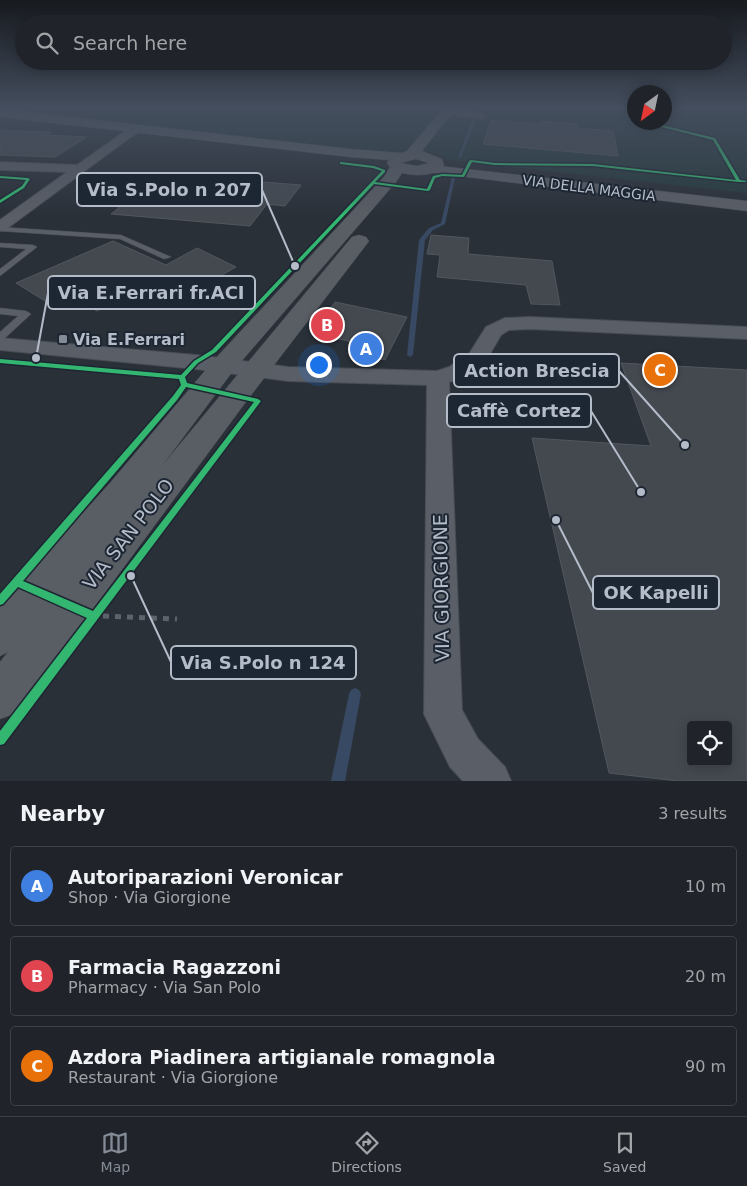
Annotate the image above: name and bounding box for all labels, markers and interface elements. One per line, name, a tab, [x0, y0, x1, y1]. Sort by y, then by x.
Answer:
search box	[15, 15, 732, 70]
icon: search	[33, 29, 61, 57]
text: Search here	[73, 32, 187, 54]
north arrow	[627, 85, 672, 130]
street label: VIA DELLA MAGGIA	[521, 172, 657, 204]
callout: Via S.Polo n 207	[77, 173, 262, 206]
text: Via S.Polo n 207	[86, 179, 252, 200]
callout: Via E.Ferrari fr.ACI	[48, 276, 255, 309]
text: Via E.Ferrari fr.ACI	[57, 282, 245, 303]
pin: B	[311, 306, 343, 344]
place label: Via E.Ferrari	[73, 330, 185, 349]
pin: A	[350, 330, 382, 368]
marker: Via E.Ferrari	[57, 333, 69, 345]
pin: C	[644, 351, 676, 389]
your location	[306, 352, 332, 378]
callout: Action Brescia	[454, 354, 619, 387]
text: Action Brescia	[464, 360, 610, 381]
callout: Caffè Cortez	[447, 394, 591, 427]
text: Caffè Cortez	[457, 400, 581, 421]
street label: VIA SAN POLO	[78, 474, 178, 594]
street label: VIA GIORGIONE	[429, 514, 453, 662]
callout: OK Kapelli	[593, 576, 719, 609]
text: OK Kapelli	[603, 582, 709, 603]
callout: Via S.Polo n 124	[171, 646, 356, 679]
text: Via S.Polo n 124	[180, 652, 346, 673]
map controls	[687, 721, 732, 766]
button: locate	[687, 721, 732, 766]
text: Nearby	[20, 802, 105, 826]
text: 3 results	[658, 804, 727, 823]
text: Autoriparazioni Veronicar	[68, 866, 343, 888]
text: A	[31, 877, 43, 896]
text: 10 m	[685, 877, 726, 896]
text: Shop · Via Giorgione	[68, 888, 231, 907]
text: Farmacia Ragazzoni	[68, 956, 281, 978]
text: B	[31, 967, 43, 986]
text: 20 m	[685, 967, 726, 986]
text: Pharmacy · Via San Polo	[68, 978, 261, 997]
text: Azdora Piadinera artigianale romagnola	[68, 1046, 495, 1068]
text: C	[31, 1057, 43, 1076]
text: 90 m	[685, 1057, 726, 1076]
text: Restaurant · Via Giorgione	[68, 1068, 278, 1087]
tab: Map	[101, 1129, 130, 1175]
tab: Directions	[331, 1129, 402, 1175]
tab: Saved	[603, 1129, 646, 1175]

